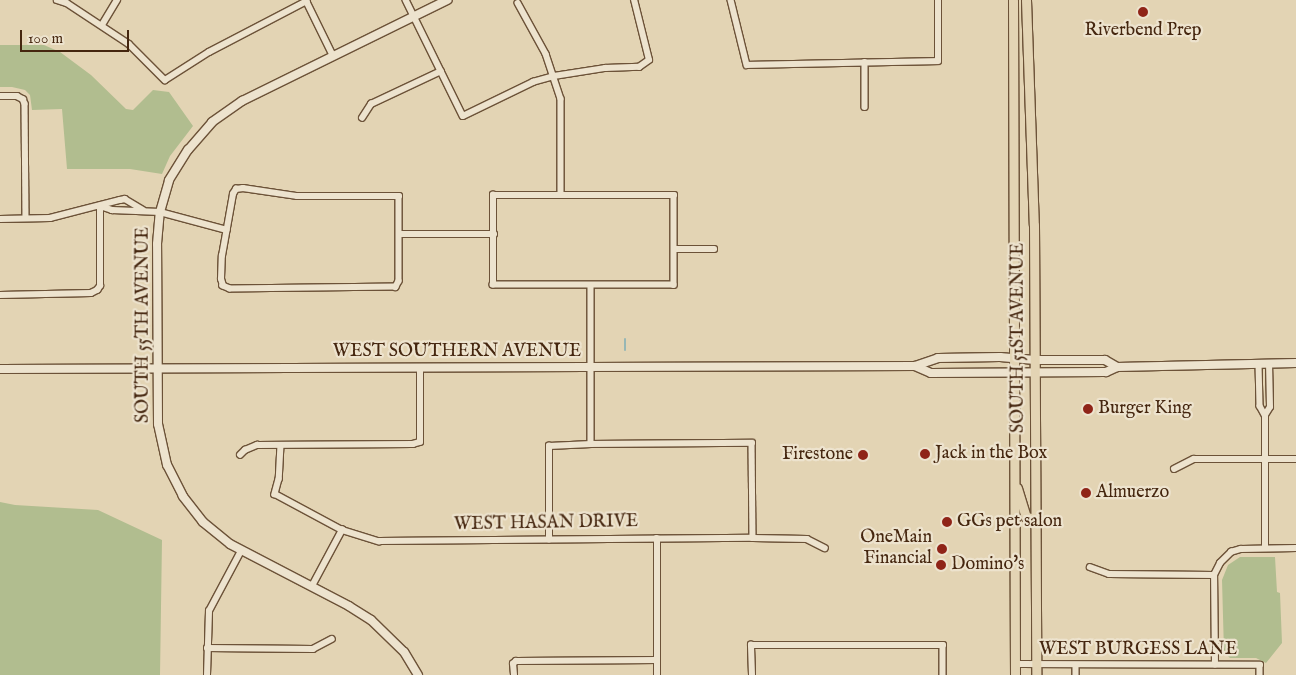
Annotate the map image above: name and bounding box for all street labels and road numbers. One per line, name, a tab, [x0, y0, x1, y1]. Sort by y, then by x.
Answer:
street label: SOUTH 55TH AVENUE	[133, 227, 155, 423]
street label: SOUTH 51ST AVENUE	[1008, 243, 1030, 433]
street label: WEST SOUTHERN AVENUE	[333, 341, 581, 363]
street label: WEST HASAN DRIVE	[454, 512, 638, 536]
street label: WEST BURGESS LANE	[1039, 639, 1237, 661]

